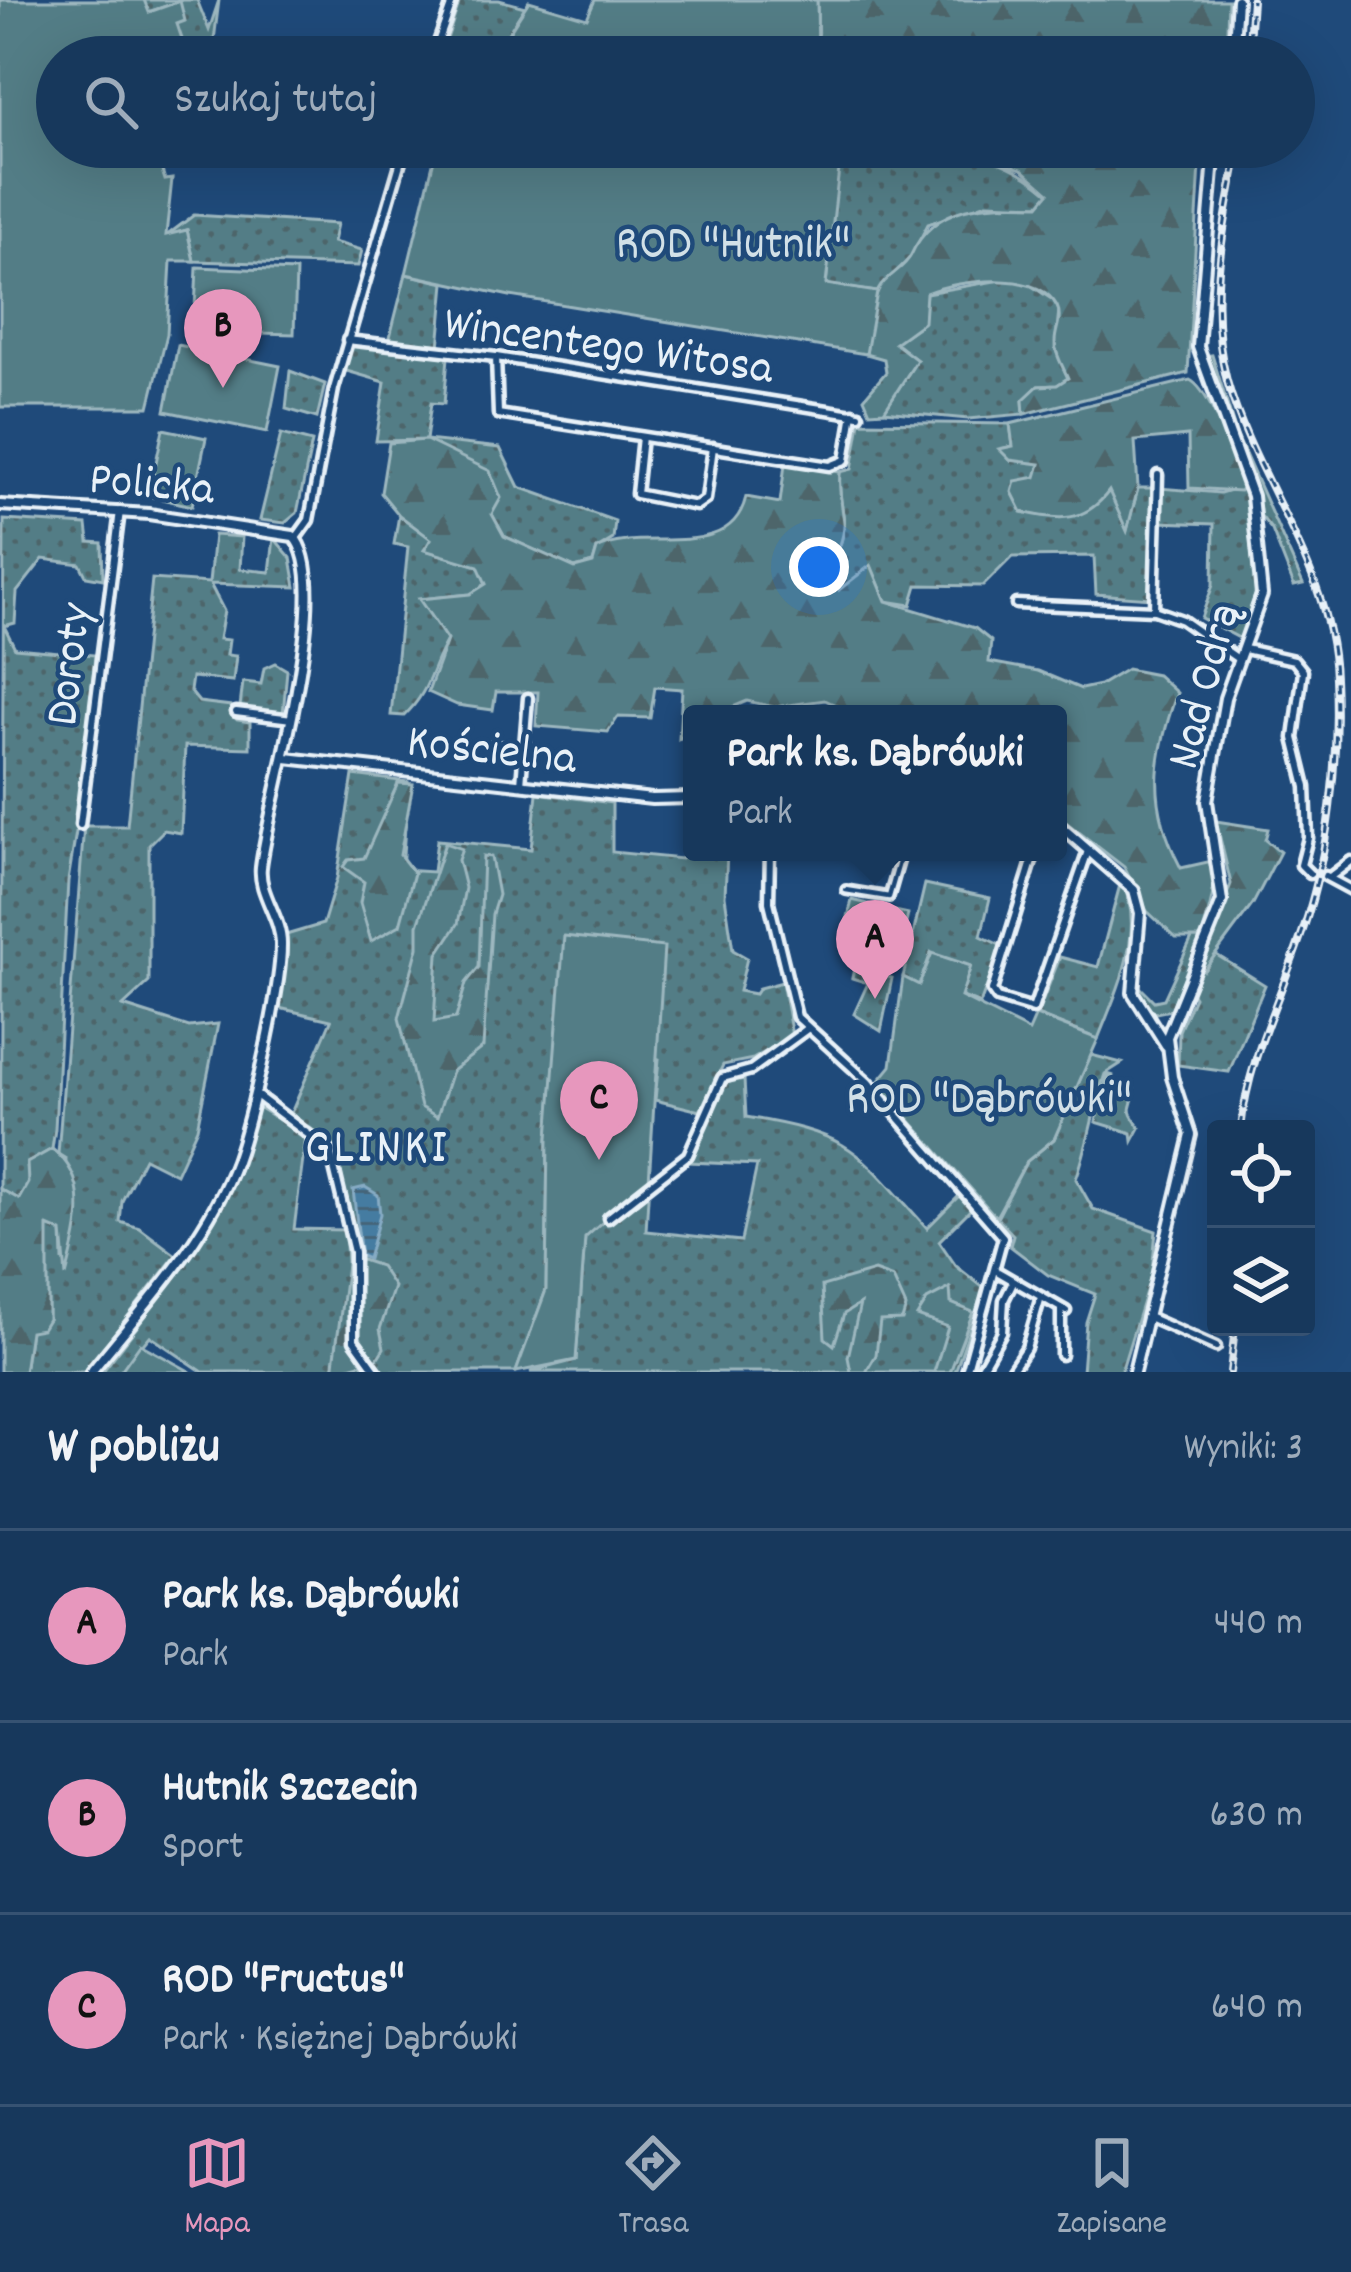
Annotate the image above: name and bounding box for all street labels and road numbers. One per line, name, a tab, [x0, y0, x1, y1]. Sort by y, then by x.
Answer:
street label: Wincentego Witosa	[439, 292, 778, 407]
street label: Policka	[86, 448, 218, 527]
street label: Nad Odrą	[1152, 596, 1262, 777]
street label: Doroty	[31, 598, 114, 730]
street label: Kościelna	[403, 710, 581, 797]

